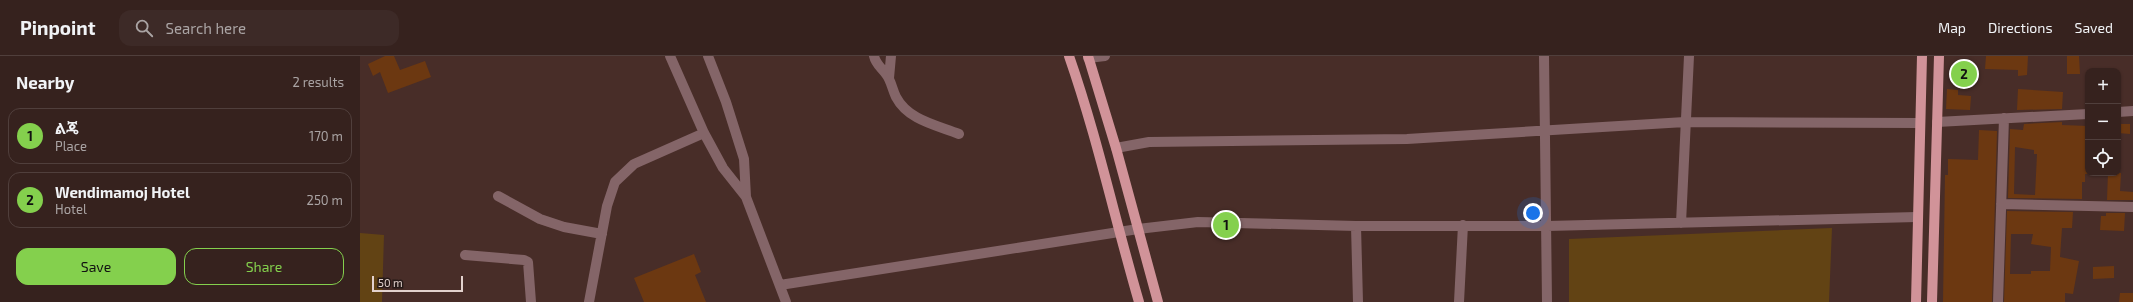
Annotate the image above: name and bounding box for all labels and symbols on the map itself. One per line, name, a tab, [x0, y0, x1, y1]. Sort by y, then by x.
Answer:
pin: 2	[1951, 59, 1977, 89]
your location	[1523, 203, 1543, 223]
pin: 1	[1213, 210, 1239, 240]
scale bar	[372, 274, 463, 293]

